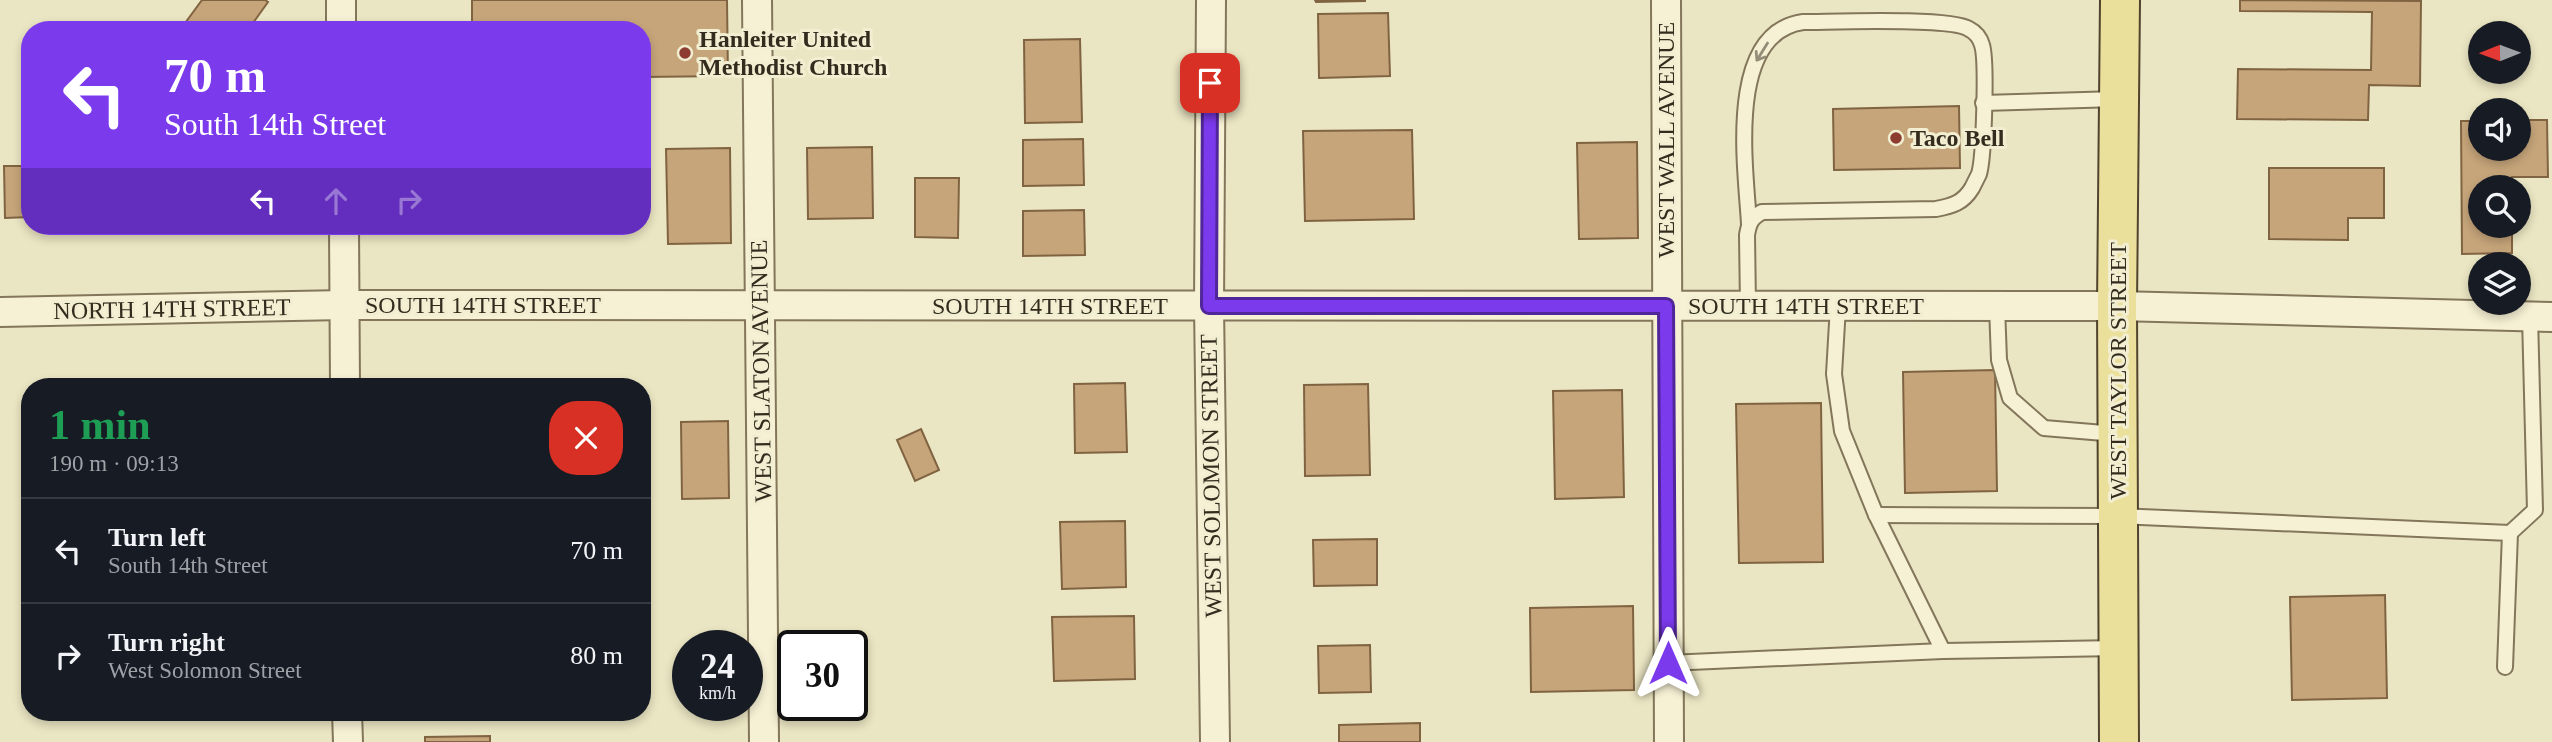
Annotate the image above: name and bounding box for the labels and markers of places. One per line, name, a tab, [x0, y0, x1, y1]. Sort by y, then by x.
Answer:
place label: Hanleiter United Methodist Church	[699, 26, 887, 80]
marker: Hanleiter United Methodist Church	[677, 45, 693, 61]
pin	[1180, 53, 1240, 113]
place label: Taco Bell	[1910, 125, 2005, 151]
marker: Taco Bell	[1888, 130, 1904, 146]

